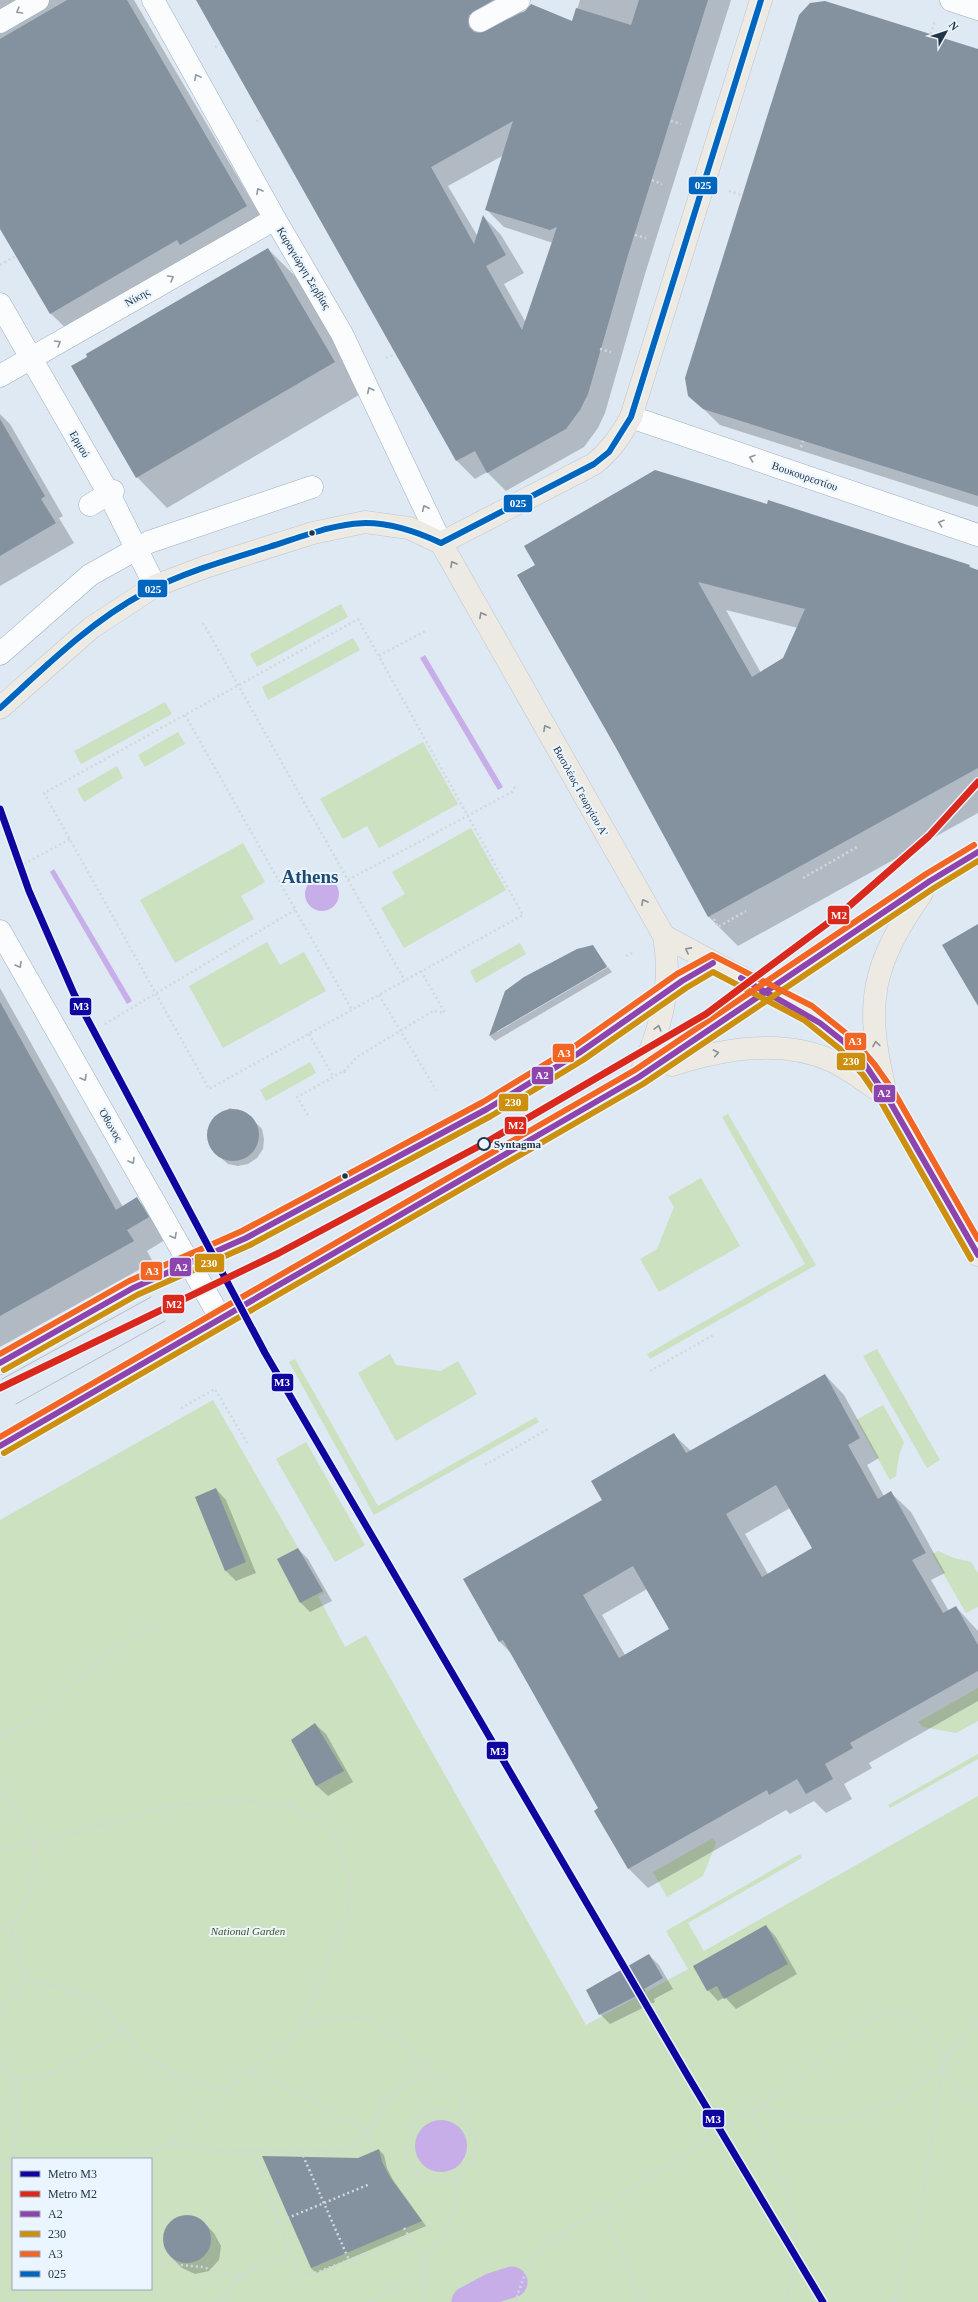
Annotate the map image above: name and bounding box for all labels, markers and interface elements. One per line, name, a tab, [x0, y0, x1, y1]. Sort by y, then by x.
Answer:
one-way arrow	[16, 6, 23, 13]
north arrow	[926, 12, 966, 52]
text: N	[947, 19, 961, 33]
one-way arrow	[195, 73, 202, 81]
line badge: 025	[688, 176, 718, 195]
text: 025	[695, 179, 712, 191]
one-way arrow	[257, 188, 264, 195]
street label: Καραγιώργη Σερβίας	[275, 225, 334, 312]
one-way arrow	[167, 276, 174, 283]
street label: Νίκης	[122, 285, 152, 309]
one-way arrow	[54, 340, 61, 347]
one-way arrow	[367, 387, 375, 395]
street label: Ερμού	[68, 428, 93, 460]
one-way arrow	[748, 455, 755, 463]
street label: Βουκουρεστίου	[770, 459, 840, 493]
line badge: 025	[503, 494, 533, 513]
text: 025	[510, 497, 527, 509]
one-way arrow	[422, 504, 430, 512]
one-way arrow	[938, 519, 945, 528]
unlabelled marker	[307, 528, 317, 538]
one-way arrow	[450, 561, 458, 568]
line badge: 025	[137, 579, 168, 598]
text: 025	[145, 583, 162, 595]
one-way arrow	[479, 612, 487, 619]
one-way arrow	[543, 725, 550, 732]
street label: Βασιλέως Γεωργίου Α'	[551, 744, 611, 838]
district label: Athens	[281, 866, 339, 887]
one-way arrow	[642, 899, 649, 906]
line badge: Μ2	[827, 905, 850, 925]
text: Μ2	[831, 909, 847, 921]
one-way arrow	[685, 947, 693, 954]
one-way arrow	[15, 961, 22, 968]
line badge: Μ3	[69, 997, 92, 1016]
text: Μ3	[73, 1000, 89, 1012]
one-way arrow	[654, 1025, 662, 1031]
line badge: Α3	[844, 1032, 867, 1051]
text: Α3	[848, 1035, 862, 1047]
one-way arrow	[872, 1041, 881, 1047]
line badge: Α3	[552, 1043, 575, 1063]
text: Α3	[557, 1047, 571, 1059]
one-way arrow	[713, 1049, 719, 1057]
line badge: 230	[836, 1052, 866, 1071]
text: 230	[843, 1055, 860, 1067]
line badge: Α2	[531, 1066, 554, 1085]
text: Α2	[535, 1069, 549, 1081]
one-way arrow	[79, 1074, 86, 1081]
line badge: Α2	[873, 1084, 896, 1103]
text: Α2	[877, 1087, 891, 1099]
line badge: 230	[498, 1093, 529, 1112]
text: 230	[505, 1096, 522, 1108]
street label: Όθωνος	[96, 1106, 125, 1144]
line badge: Μ2	[504, 1116, 527, 1135]
text: Μ2	[508, 1119, 524, 1131]
marker: Syntagma	[477, 1137, 491, 1151]
place label: Syntagma	[494, 1138, 542, 1150]
one-way arrow	[127, 1157, 134, 1164]
unlabelled marker	[340, 1171, 350, 1181]
one-way arrow	[170, 1232, 177, 1239]
line badge: 230	[194, 1253, 225, 1273]
line badge: Α2	[169, 1257, 192, 1277]
text: 230	[201, 1257, 218, 1269]
line badge: Α3	[140, 1261, 163, 1281]
text: Α2	[174, 1261, 188, 1273]
text: Α3	[145, 1265, 159, 1277]
line badge: Μ2	[162, 1294, 185, 1314]
text: Μ2	[166, 1298, 182, 1310]
line badge: Μ3	[271, 1373, 294, 1392]
text: Μ3	[274, 1376, 290, 1388]
line badge: Μ3	[486, 1741, 509, 1760]
text: Μ3	[490, 1745, 506, 1757]
park label: National Garden	[210, 1925, 286, 1937]
line badge: Μ3	[702, 2109, 725, 2128]
text: Μ3	[705, 2113, 721, 2125]
legend	[12, 2158, 152, 2290]
text: Metro Μ3	[48, 2167, 97, 2181]
text: Metro Μ2	[48, 2187, 97, 2201]
text: Α2	[48, 2207, 63, 2221]
text: 230	[48, 2227, 66, 2241]
text: Α3	[48, 2247, 63, 2261]
text: 025	[48, 2267, 66, 2281]

